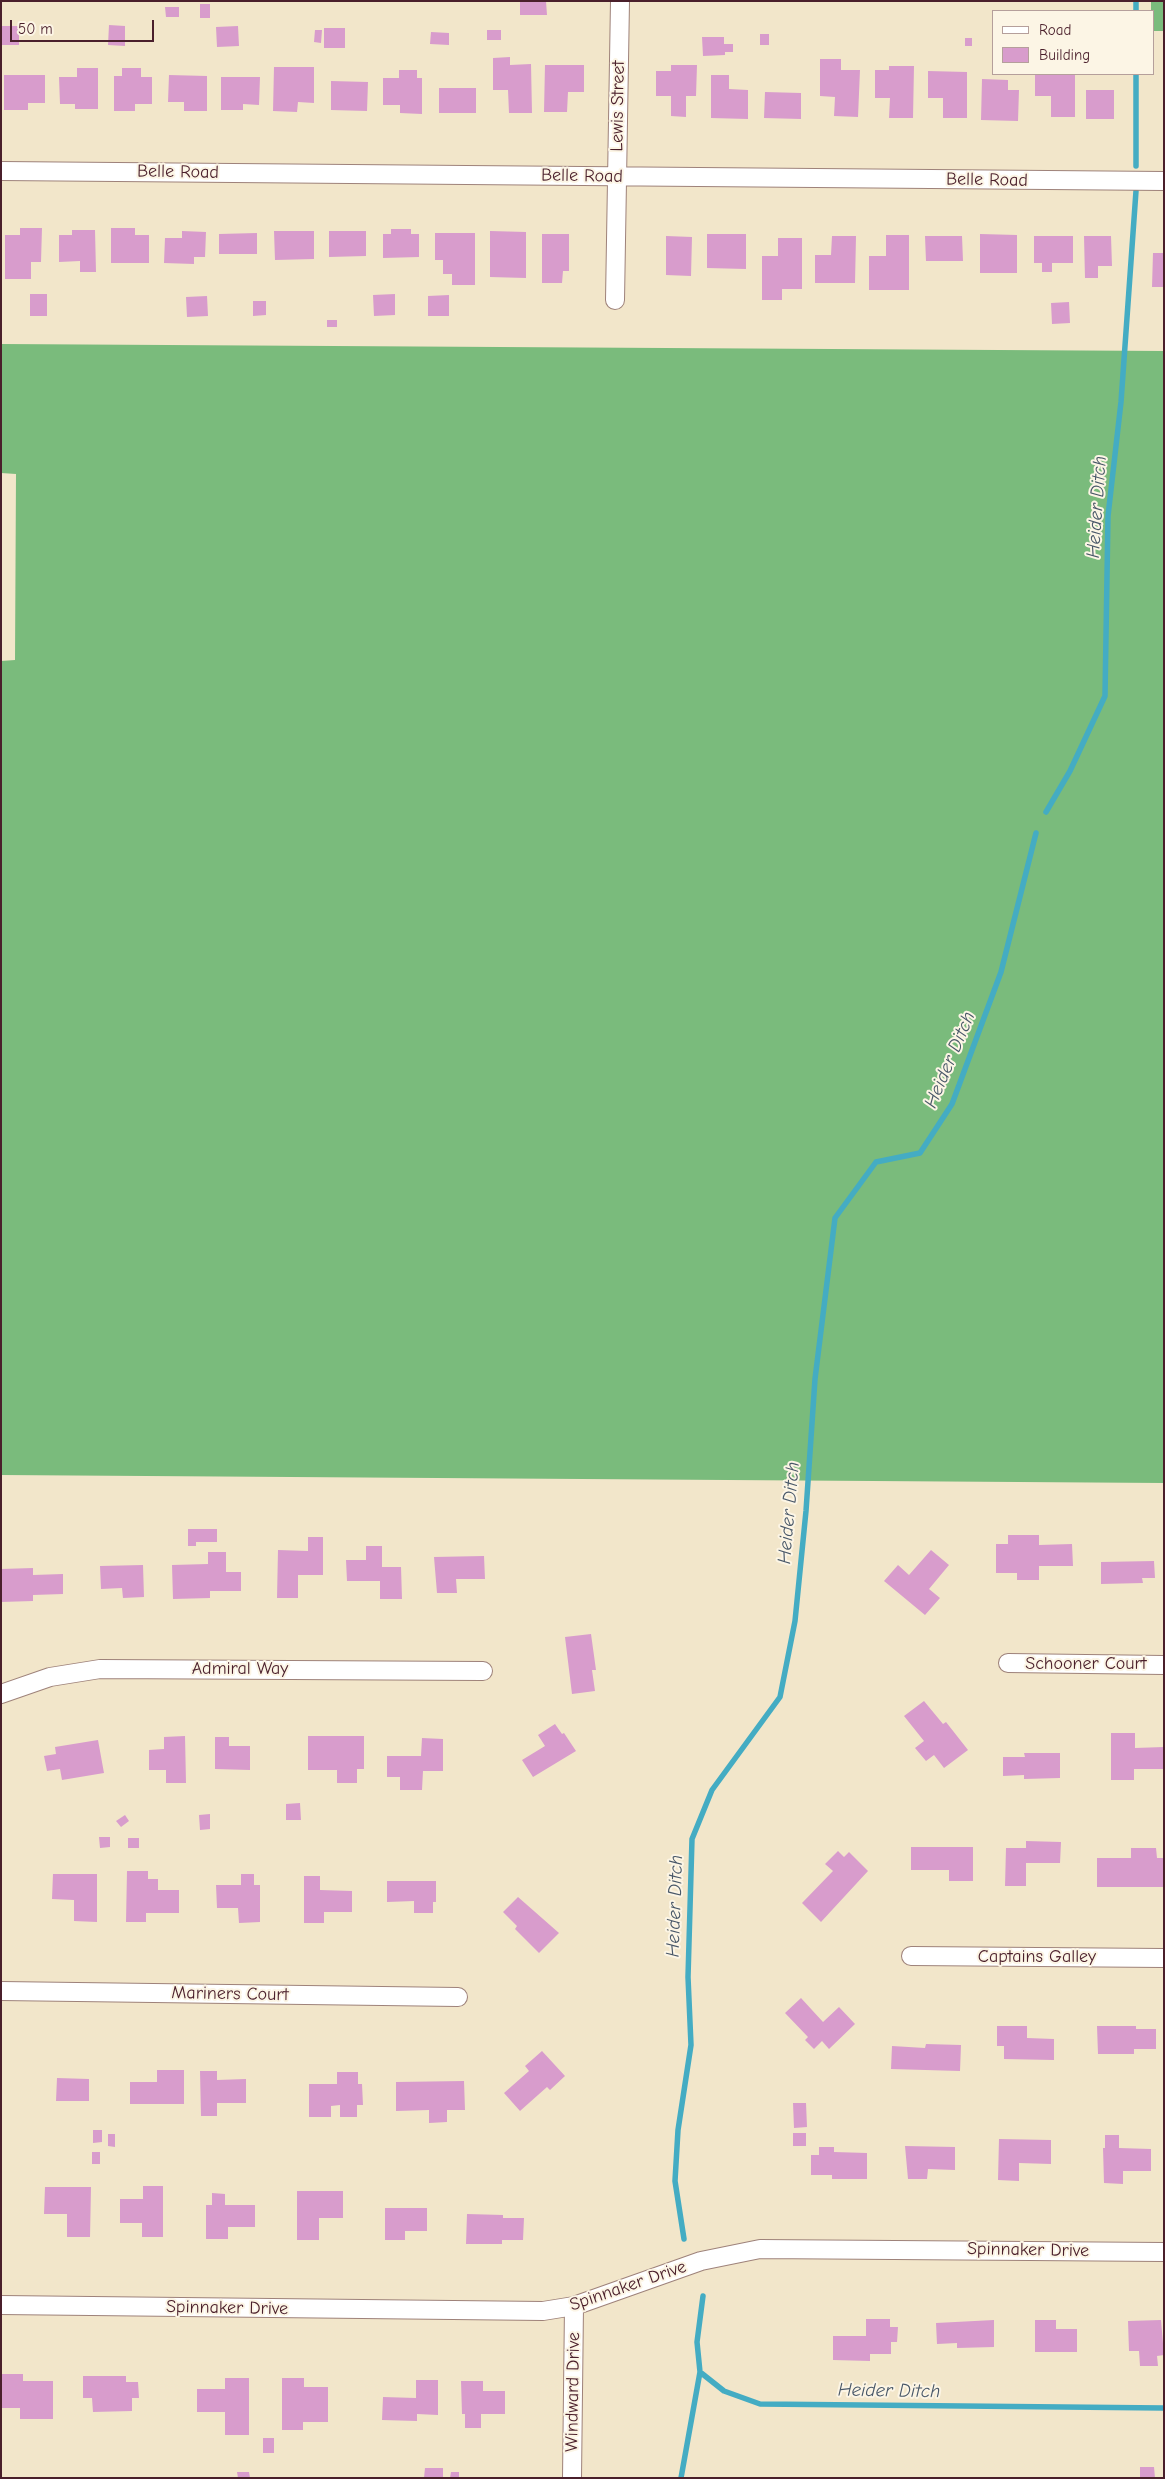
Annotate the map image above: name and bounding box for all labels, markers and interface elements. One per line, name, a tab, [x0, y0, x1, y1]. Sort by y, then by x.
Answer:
scale bar	[12, 10, 156, 42]
legend	[992, 10, 1155, 75]
text: 50 m	[18, 20, 53, 38]
text: Road	[1039, 21, 1071, 39]
text: Building	[1039, 46, 1090, 64]
street label: Lewis Street	[606, 60, 630, 152]
street label: Belle Road	[137, 160, 219, 184]
street label: Belle Road	[541, 164, 623, 188]
street label: Belle Road	[946, 168, 1028, 192]
water label: Heider Ditch	[1082, 455, 1112, 559]
water label: Heider Ditch	[919, 1008, 981, 1112]
water label: Heider Ditch	[773, 1461, 805, 1565]
street label: Schooner Court	[1025, 1653, 1147, 1675]
street label: Admiral Way	[192, 1658, 288, 1680]
water label: Heider Ditch	[662, 1854, 688, 1958]
street label: Captains Galley	[978, 1946, 1096, 1968]
street label: Mariners Court	[171, 1982, 289, 2006]
street label: Spinnaker Drive	[967, 2238, 1089, 2262]
street label: Spinnaker Drive	[567, 2256, 689, 2316]
street label: Spinnaker Drive	[166, 2296, 288, 2320]
street label: Windward Drive	[561, 2332, 585, 2452]
water label: Heider Ditch	[838, 2379, 940, 2403]

